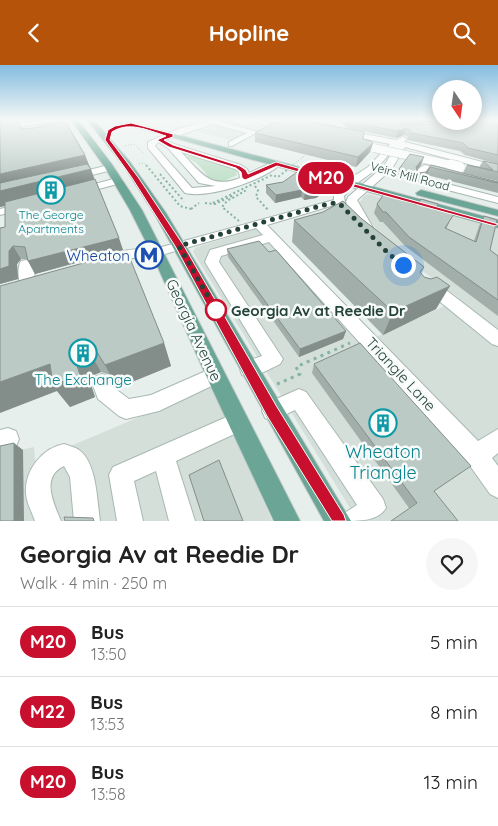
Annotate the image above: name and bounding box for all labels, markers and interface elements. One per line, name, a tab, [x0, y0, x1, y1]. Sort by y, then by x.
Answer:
icon: back	[20, 19, 48, 47]
text: Hopline	[209, 19, 289, 47]
icon: search	[450, 19, 478, 47]
north arrow	[432, 80, 482, 130]
map controls	[432, 80, 482, 130]
street label: Veirs Mill Road	[369, 158, 451, 194]
line badge: M20	[297, 162, 355, 194]
text: M20	[308, 166, 344, 189]
building icon: The George Apartments	[36, 175, 66, 205]
place label: The George Apartments	[18, 207, 84, 236]
metro station icon: Wheaton	[134, 240, 164, 270]
place label: Wheaton	[67, 246, 130, 265]
your location	[391, 253, 416, 278]
street label: Georgia Avenue	[162, 276, 226, 384]
marker: Georgia Av at Reedie Dr	[205, 299, 227, 321]
place label: Georgia Av at Reedie Dr	[231, 301, 406, 320]
street label: Triangle Lane	[362, 333, 440, 415]
building icon: The Exchange	[68, 338, 98, 368]
place label: The Exchange	[34, 370, 132, 389]
building icon: Wheaton Triangle	[368, 408, 398, 438]
place label: Wheaton Triangle	[345, 440, 421, 484]
button: heart	[426, 538, 478, 590]
text: Georgia Av at Reedie Dr	[20, 539, 299, 569]
text: Walk · 4 min · 250 m	[20, 573, 167, 593]
text: Bus	[91, 620, 124, 644]
text: M20	[30, 630, 66, 653]
text: 5 min	[430, 630, 478, 654]
text: 13:50	[91, 644, 127, 664]
text: Bus	[90, 690, 123, 714]
text: M22	[30, 700, 65, 723]
text: 8 min	[430, 700, 478, 724]
text: 13:53	[90, 714, 125, 734]
text: Bus	[91, 760, 124, 784]
text: M20	[30, 770, 66, 793]
text: 13 min	[423, 770, 478, 794]
text: 13:58	[91, 784, 126, 804]

